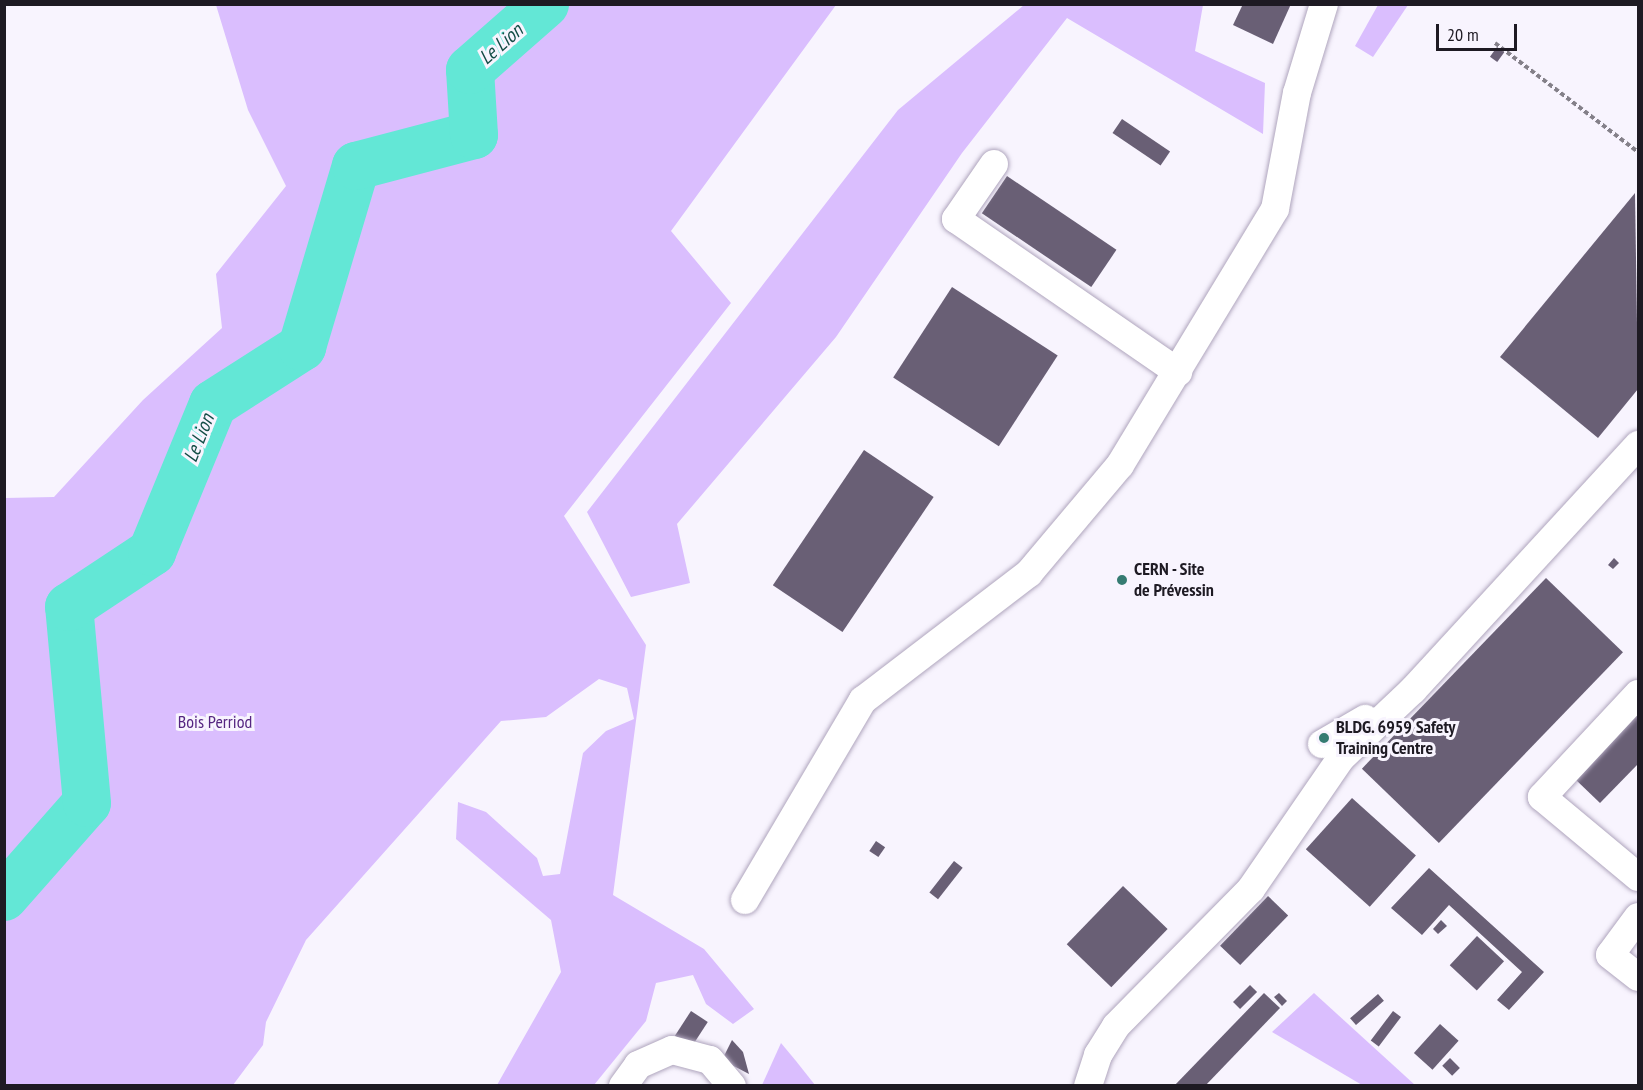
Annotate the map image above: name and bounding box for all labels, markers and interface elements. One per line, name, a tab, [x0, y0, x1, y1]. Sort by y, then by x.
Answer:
scale bar	[1439, 12, 1520, 50]
water label: Le Lion	[474, 19, 528, 69]
text: 20 m	[1447, 23, 1479, 46]
water label: Le Lion	[179, 410, 219, 466]
place label: CERN - Site de Prévessin	[1134, 559, 1214, 602]
marker: CERN - Site de Prévessin	[1115, 573, 1129, 587]
park label: Bois Perriod	[178, 711, 252, 733]
place label: BLDG. 6959 Safety Training Centre	[1336, 717, 1457, 760]
marker: BLDG. 6959 Safety Training Centre	[1317, 731, 1331, 745]

